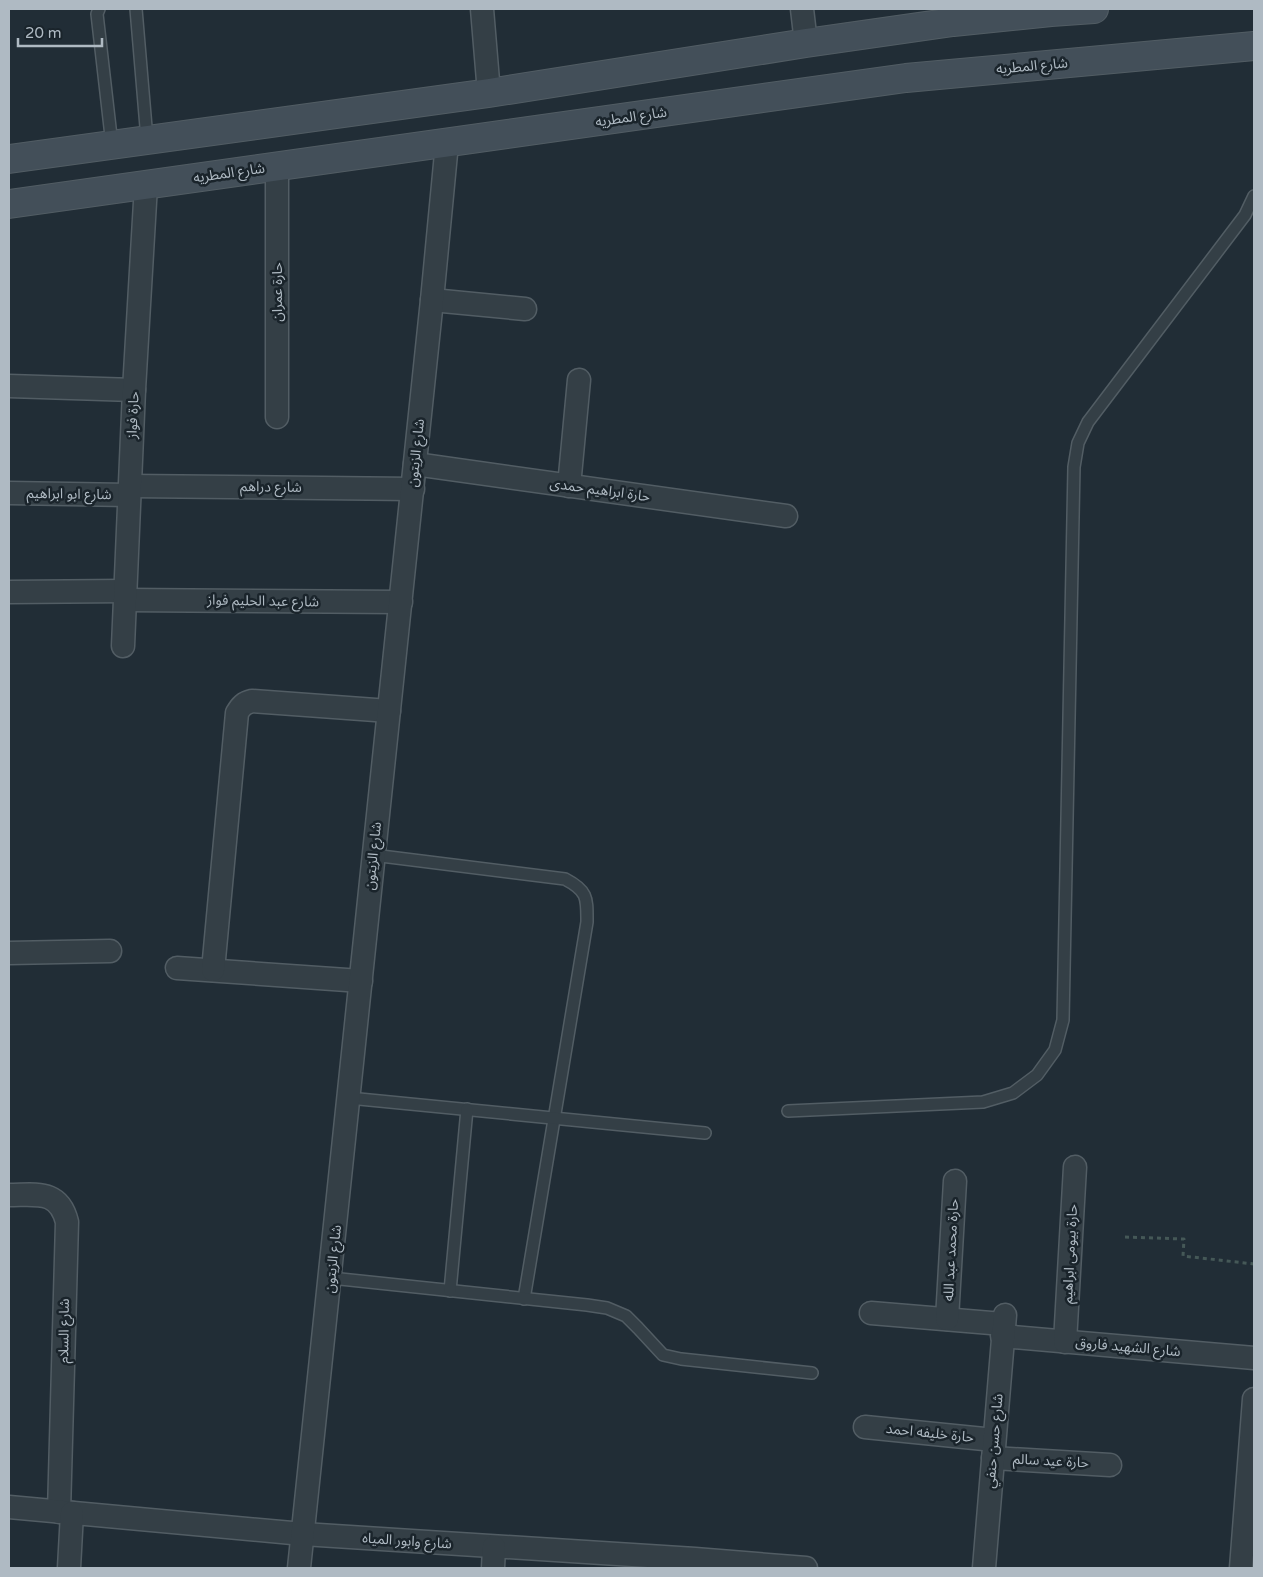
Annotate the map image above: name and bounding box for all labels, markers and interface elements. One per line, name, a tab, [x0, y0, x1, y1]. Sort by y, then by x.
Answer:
scale bar	[18, 15, 101, 47]
text: 20 m	[25, 24, 62, 42]
street label: شارع المطريه	[995, 54, 1069, 80]
street label: شارع المطريه	[594, 104, 668, 132]
street label: شارع المطريه	[192, 160, 266, 188]
street label: حارة عمران	[269, 262, 286, 322]
street label: حارة فواز	[123, 391, 143, 440]
street label: شارع الزيتون	[404, 418, 430, 488]
street label: حارة ابراهيم حمدى	[549, 475, 651, 507]
street label: شارع دراهم	[240, 478, 302, 498]
street label: شارع ابو ابراهيم	[26, 485, 112, 505]
street label: شارع عبد الحليم فواز	[206, 592, 319, 612]
street label: شارع الزيتون	[361, 821, 387, 891]
street label: حارة محمد عبد الله	[940, 1198, 962, 1302]
street label: حارة بيومى ابراهيم	[1059, 1204, 1083, 1304]
street label: شارع الزيتون	[321, 1224, 347, 1294]
street label: شارع السلام	[55, 1298, 75, 1364]
street label: شارع الشهيد فاروق	[1074, 1334, 1181, 1362]
street label: شارع حسن حنفي	[981, 1393, 1009, 1489]
street label: حارة خليفه احمد	[885, 1420, 975, 1446]
street label: حارة عيد سالم	[1012, 1451, 1089, 1473]
street label: شارع وابور المياه	[362, 1529, 452, 1555]

